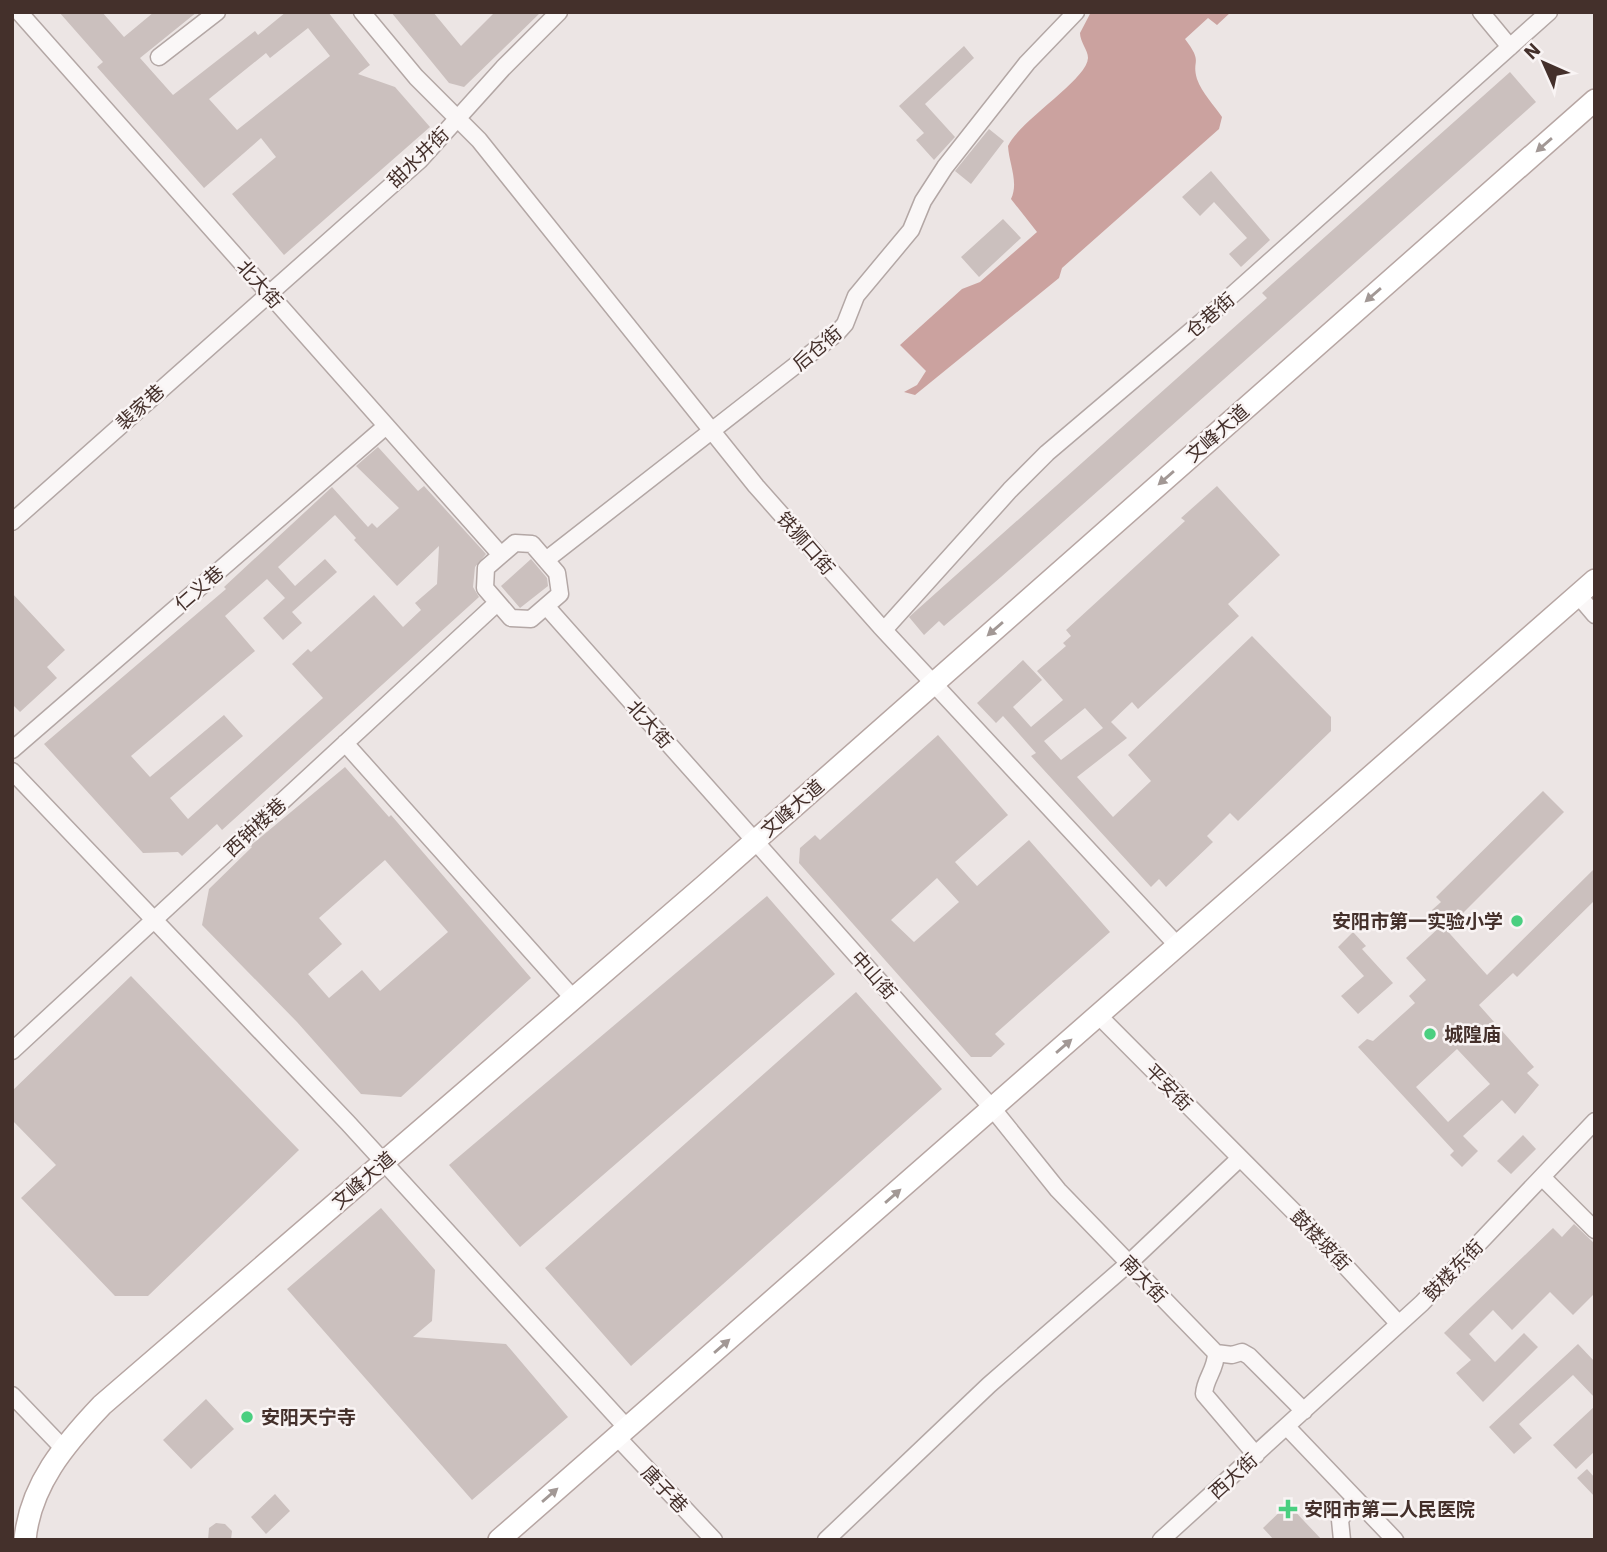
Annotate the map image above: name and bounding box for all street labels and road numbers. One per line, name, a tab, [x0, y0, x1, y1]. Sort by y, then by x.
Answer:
street label: 甜水井街	[382, 122, 454, 192]
street label: 北大街	[232, 255, 288, 313]
street label: 仓巷街	[1181, 287, 1239, 343]
street label: 后仓街	[787, 320, 847, 376]
street label: 裴家巷	[111, 379, 169, 435]
street label: 文峰大道	[1180, 399, 1254, 467]
street label: 铁狮口街	[772, 506, 840, 580]
street label: 仁义巷	[170, 560, 228, 616]
street label: 北大街	[622, 695, 678, 753]
street label: 文峰大道	[755, 774, 829, 842]
street label: 西钟楼巷	[219, 792, 291, 862]
street label: 中山街	[846, 946, 902, 1004]
street label: 平安街	[1140, 1058, 1198, 1116]
street label: 文峰大道	[326, 1146, 400, 1214]
street label: 鼓楼坡街	[1286, 1204, 1356, 1276]
street label: 鼓楼东街	[1418, 1234, 1488, 1306]
street label: 南大街	[1116, 1250, 1172, 1308]
street label: 西大街	[1204, 1448, 1262, 1504]
street label: 唐子巷	[637, 1460, 693, 1518]

